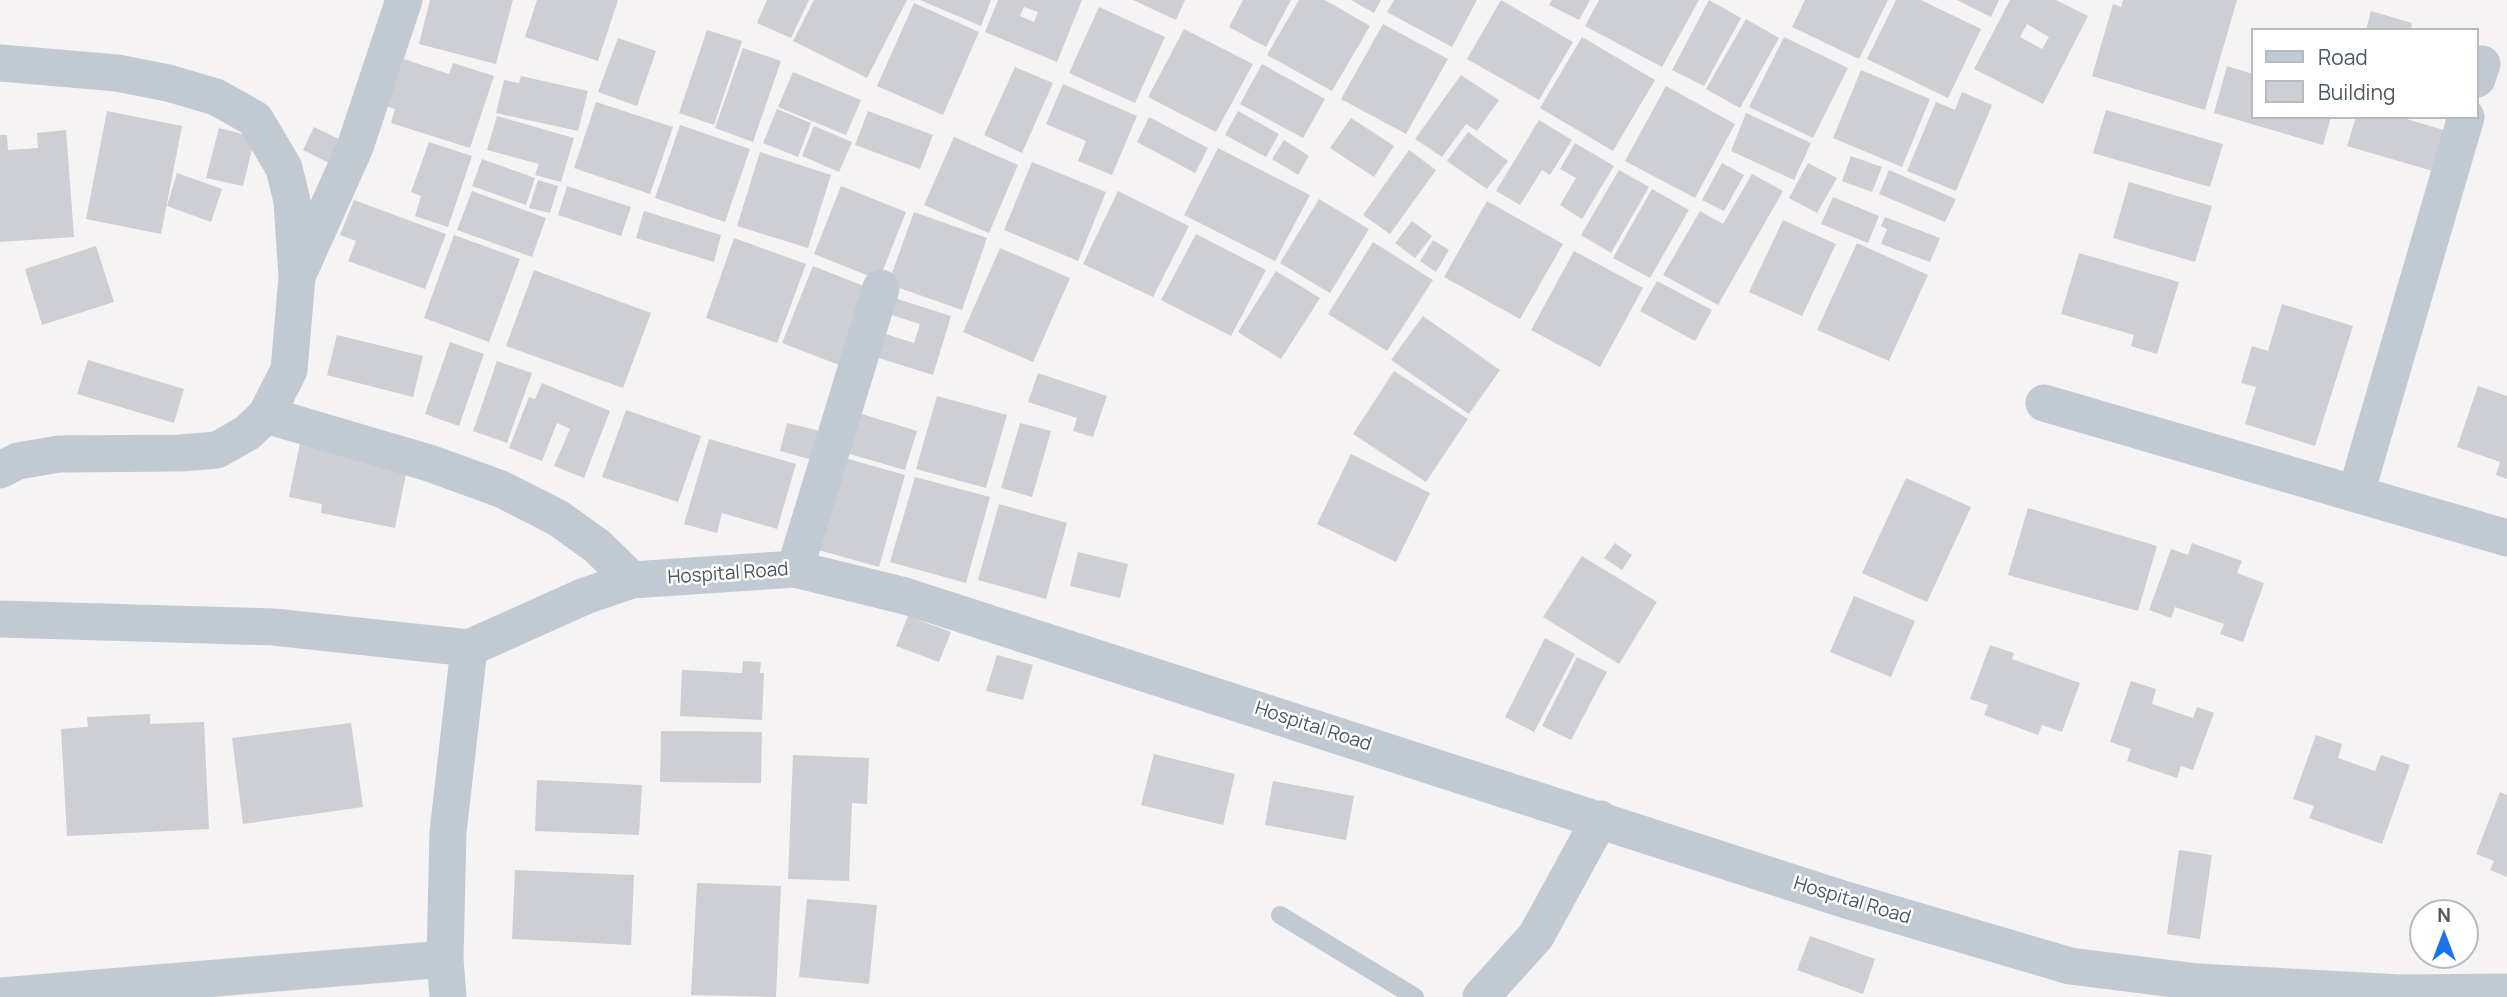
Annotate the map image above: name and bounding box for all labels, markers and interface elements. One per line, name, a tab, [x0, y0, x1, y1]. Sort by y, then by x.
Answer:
legend	[2252, 28, 2479, 119]
text: Road	[2318, 43, 2368, 71]
text: Building	[2318, 78, 2395, 106]
street label: Hospital Road	[667, 558, 789, 590]
street label: Hospital Road	[1252, 697, 1374, 757]
street label: Hospital Road	[1791, 872, 1913, 930]
north arrow	[2409, 899, 2479, 969]
text: N	[2437, 902, 2451, 928]

